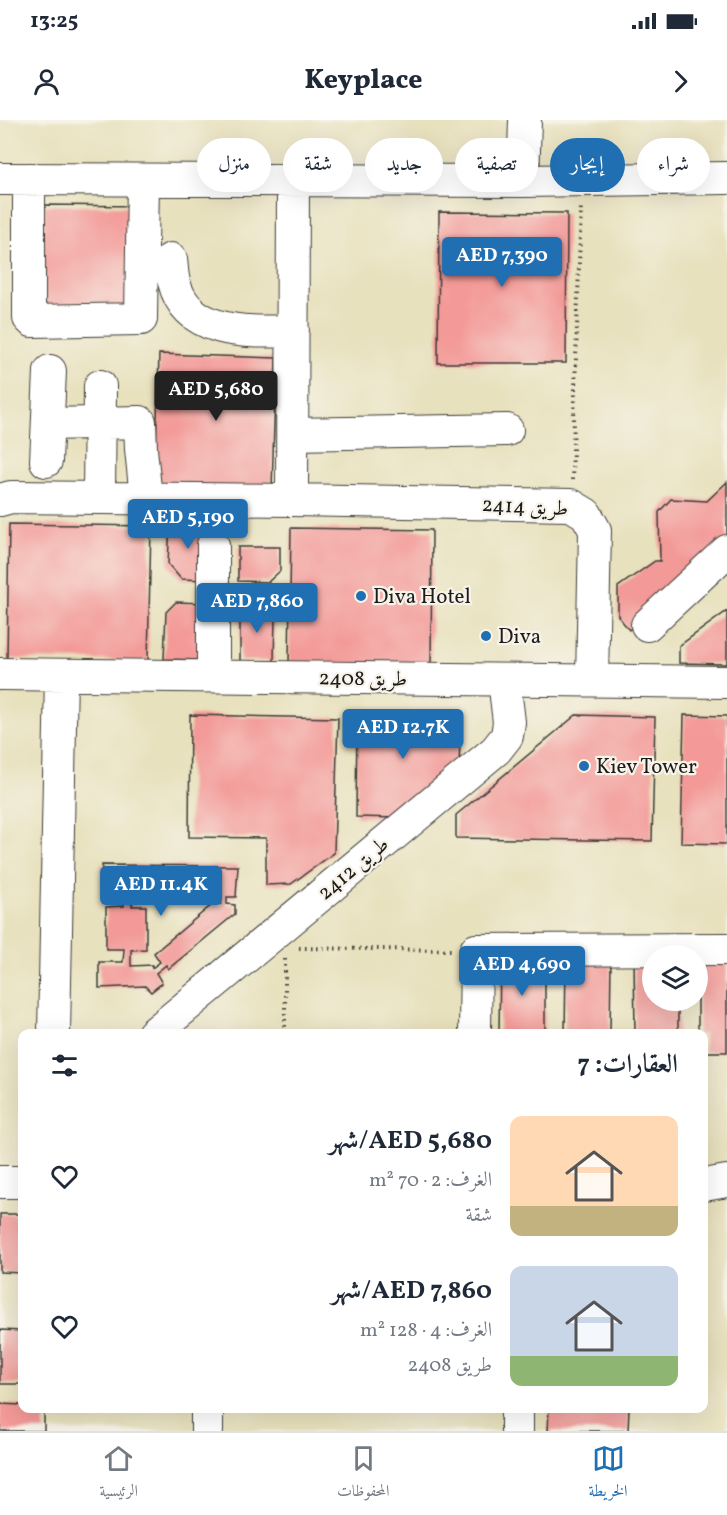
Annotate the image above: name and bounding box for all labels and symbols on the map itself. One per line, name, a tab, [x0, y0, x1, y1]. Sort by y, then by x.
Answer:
pin: AED 7,390	[433, 237, 571, 288]
pin: AED 5,680	[147, 371, 285, 422]
street label: طريق 2414	[481, 491, 569, 524]
pin: AED 5,190	[119, 499, 257, 550]
pin: AED 7,860	[188, 583, 326, 634]
place label: Diva Hotel	[373, 583, 471, 612]
marker: Diva Hotel	[354, 589, 368, 603]
place label: Diva	[498, 623, 541, 652]
marker: Diva	[479, 629, 493, 643]
street label: طريق 2408	[318, 664, 408, 695]
pin: AED 12.7K	[334, 709, 472, 760]
place label: Kiev Tower	[596, 753, 697, 782]
marker: Kiev Tower	[577, 759, 591, 773]
street label: طريق 2412	[312, 831, 396, 908]
pin: AED 11.4K	[92, 866, 230, 917]
pin: AED 4,690	[453, 946, 591, 997]

